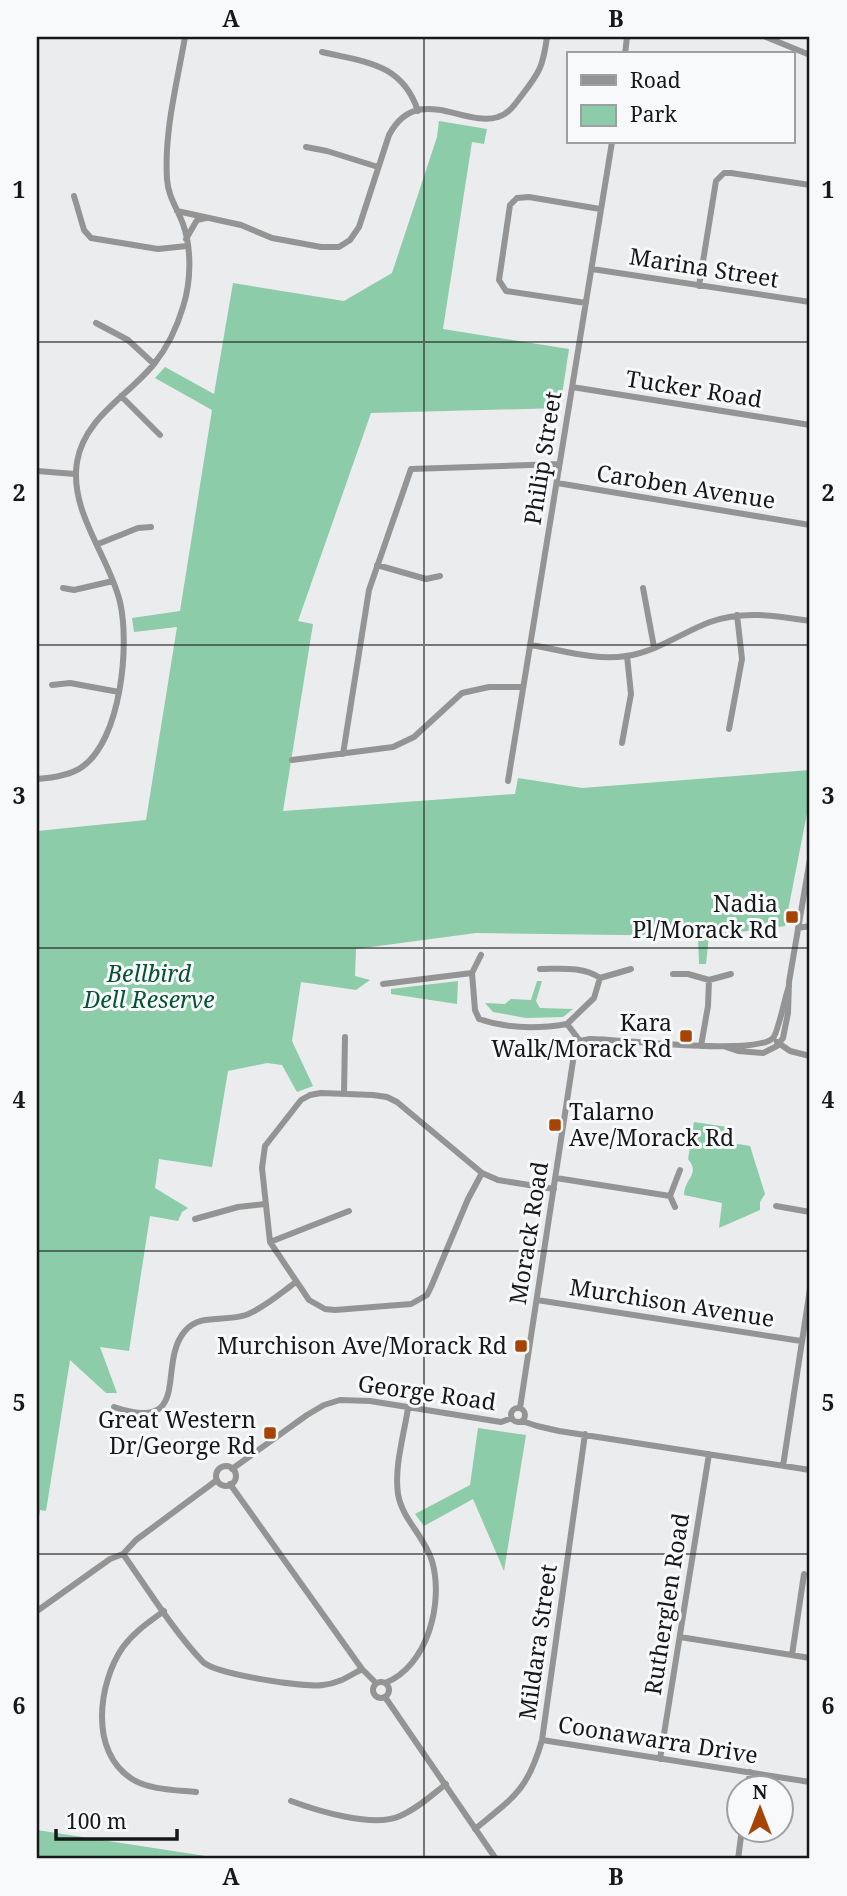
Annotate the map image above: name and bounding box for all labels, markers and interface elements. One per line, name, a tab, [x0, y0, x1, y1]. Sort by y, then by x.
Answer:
text: A	[222, 2, 240, 34]
text: B	[608, 2, 624, 34]
legend	[567, 52, 794, 144]
text: Road	[630, 66, 681, 94]
text: Park	[630, 100, 677, 128]
text: 1	[13, 173, 26, 205]
text: 1	[822, 173, 835, 205]
street label: Marina Street	[627, 239, 781, 295]
street label: Tucker Road	[624, 361, 765, 415]
street label: Philip Street	[516, 389, 568, 527]
street label: Caroben Avenue	[594, 456, 778, 516]
text: 2	[13, 476, 26, 508]
text: 2	[822, 476, 835, 508]
text: 3	[13, 779, 26, 811]
text: 3	[822, 779, 835, 811]
place label: Nadia Pl/Morack Rd	[632, 887, 778, 945]
marker: Nadia Pl/Morack Rd	[784, 909, 800, 925]
park label: Bellbird Dell Reserve	[82, 957, 215, 1015]
place label: Kara Walk/Morack Rd	[491, 1006, 672, 1064]
marker: Kara Walk/Morack Rd	[678, 1028, 694, 1044]
text: 4	[13, 1083, 26, 1115]
text: 4	[822, 1083, 835, 1115]
place label: Talarno Ave/Morack Rd	[569, 1095, 734, 1153]
marker: Talarno Ave/Morack Rd	[547, 1117, 563, 1133]
street label: Morack Road	[501, 1159, 555, 1307]
street label: Murchison Avenue	[567, 1270, 777, 1334]
place label: Murchison Ave/Morack Rd	[217, 1329, 507, 1361]
marker: Murchison Ave/Morack Rd	[513, 1338, 529, 1354]
street label: George Road	[356, 1366, 498, 1418]
text: 5	[13, 1386, 26, 1418]
text: 5	[822, 1386, 835, 1418]
place label: Great Western Dr/George Rd	[98, 1403, 256, 1461]
marker: Great Western Dr/George Rd	[262, 1425, 278, 1441]
street label: Rutherglen Road	[636, 1511, 696, 1697]
street label: Mildara Street	[510, 1562, 564, 1722]
text: 6	[13, 1689, 26, 1721]
text: 6	[822, 1689, 835, 1721]
street label: Coonawarra Drive	[556, 1707, 760, 1771]
north arrow	[724, 1773, 794, 1843]
text: N	[753, 1779, 768, 1805]
scale bar	[56, 1798, 177, 1842]
text: 100 m	[66, 1807, 127, 1835]
text: A	[222, 1860, 240, 1892]
text: B	[608, 1860, 624, 1892]

